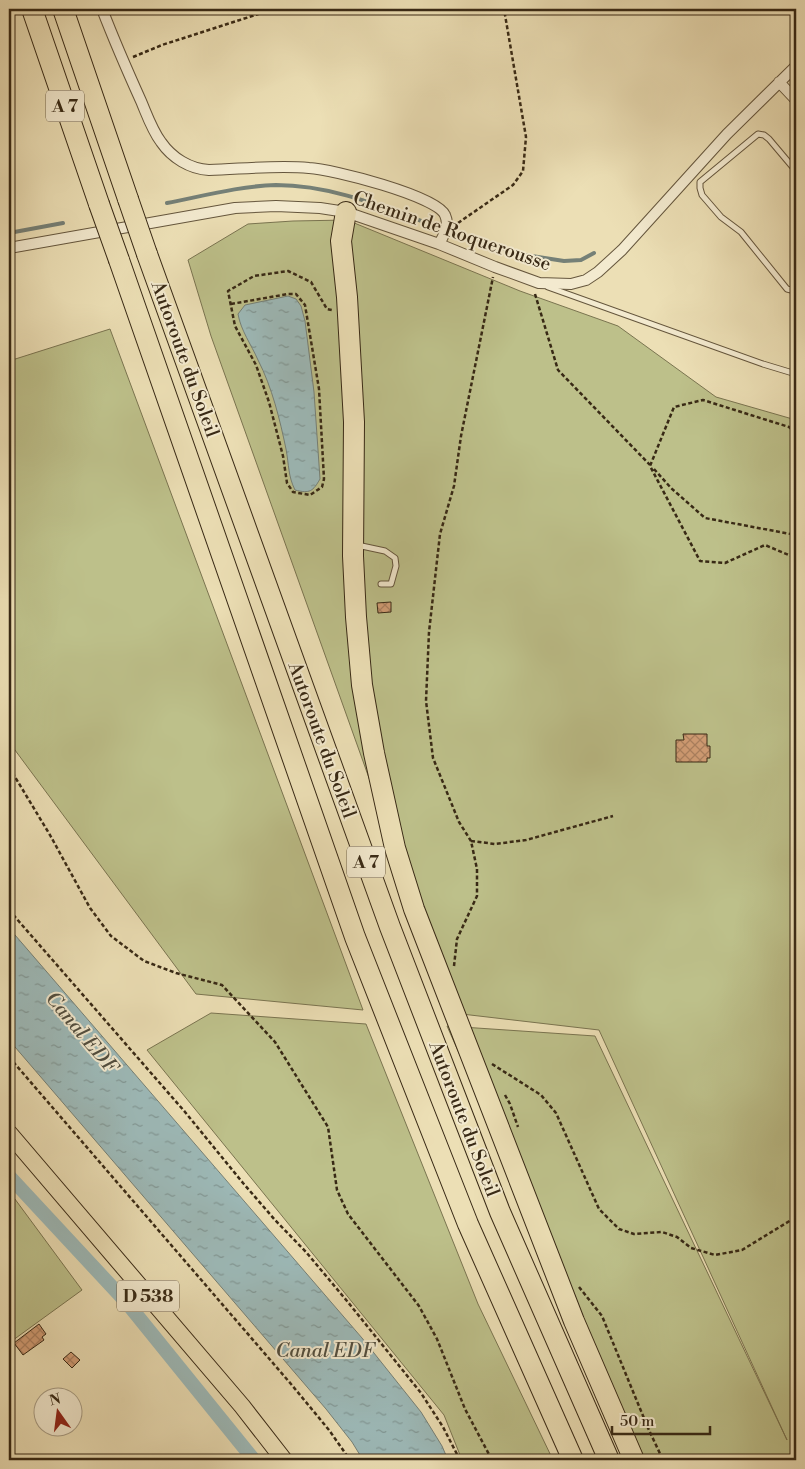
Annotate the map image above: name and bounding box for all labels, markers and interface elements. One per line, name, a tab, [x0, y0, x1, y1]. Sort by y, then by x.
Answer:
road number: A 7	[46, 90, 84, 122]
street label: Chemin de Roquerousse	[350, 186, 554, 276]
street label: Autoroute du Soleil	[145, 277, 225, 441]
street label: Autoroute du Soleil	[282, 658, 362, 822]
road number: A 7	[347, 846, 385, 878]
water label: Canal EDF	[40, 987, 124, 1081]
street label: Autoroute du Soleil	[423, 1037, 505, 1201]
road number: D 538	[117, 1280, 179, 1312]
water label: Canal EDF	[275, 1339, 377, 1364]
north arrow	[32, 1386, 82, 1436]
text: N	[48, 1390, 63, 1410]
scale bar	[612, 1404, 710, 1436]
text: 50 m	[620, 1412, 654, 1431]

